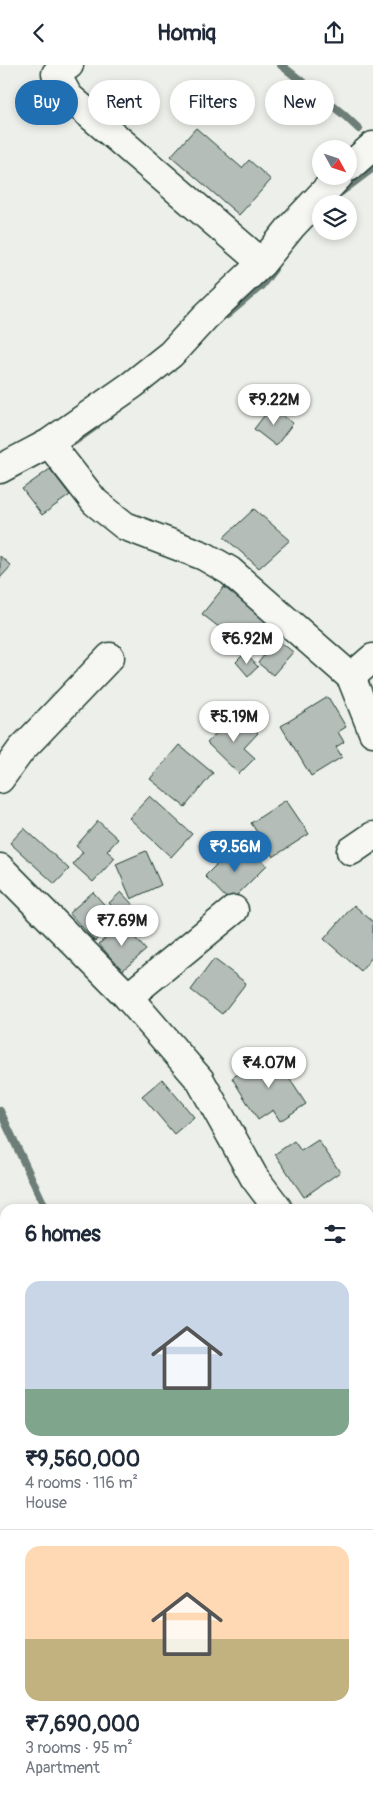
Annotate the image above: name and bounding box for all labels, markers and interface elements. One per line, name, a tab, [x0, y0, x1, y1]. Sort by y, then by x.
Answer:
icon: back	[25, 19, 53, 47]
text: Homiq	[157, 19, 216, 47]
icon: share	[320, 19, 348, 47]
chip: Buy	[15, 80, 78, 125]
chip: Rent	[88, 80, 160, 125]
chip: Filters	[170, 80, 255, 125]
chip: New	[265, 80, 334, 125]
north arrow	[312, 140, 358, 185]
map controls	[312, 140, 357, 240]
button: layers	[312, 195, 357, 240]
pin: ₹9.22M	[233, 383, 315, 426]
text: ₹9.22M	[249, 390, 299, 410]
pin: ₹6.92M	[206, 623, 288, 665]
text: ₹6.92M	[221, 629, 273, 649]
pin: ₹5.19M	[193, 701, 275, 743]
text: ₹5.19M	[210, 707, 258, 727]
pin: ₹9.56M	[194, 831, 276, 873]
text: ₹9.56M	[210, 837, 260, 857]
pin: ₹7.69M	[81, 905, 163, 947]
text: ₹7.69M	[97, 911, 147, 931]
pin: ₹4.07M	[228, 1047, 310, 1089]
text: ₹4.07M	[242, 1053, 296, 1073]
icon: filters	[321, 1220, 349, 1248]
text: 6 homes	[25, 1221, 101, 1248]
icon: home	[142, 1313, 232, 1403]
text: ₹9,560,000	[25, 1446, 140, 1473]
text: 4 rooms · 116 m²	[25, 1473, 138, 1493]
text: House	[25, 1493, 67, 1513]
icon: home	[142, 1579, 232, 1669]
text: ₹7,690,000	[25, 1711, 140, 1738]
text: 3 rooms · 95 m²	[25, 1738, 133, 1758]
text: Apartment	[25, 1758, 100, 1778]

